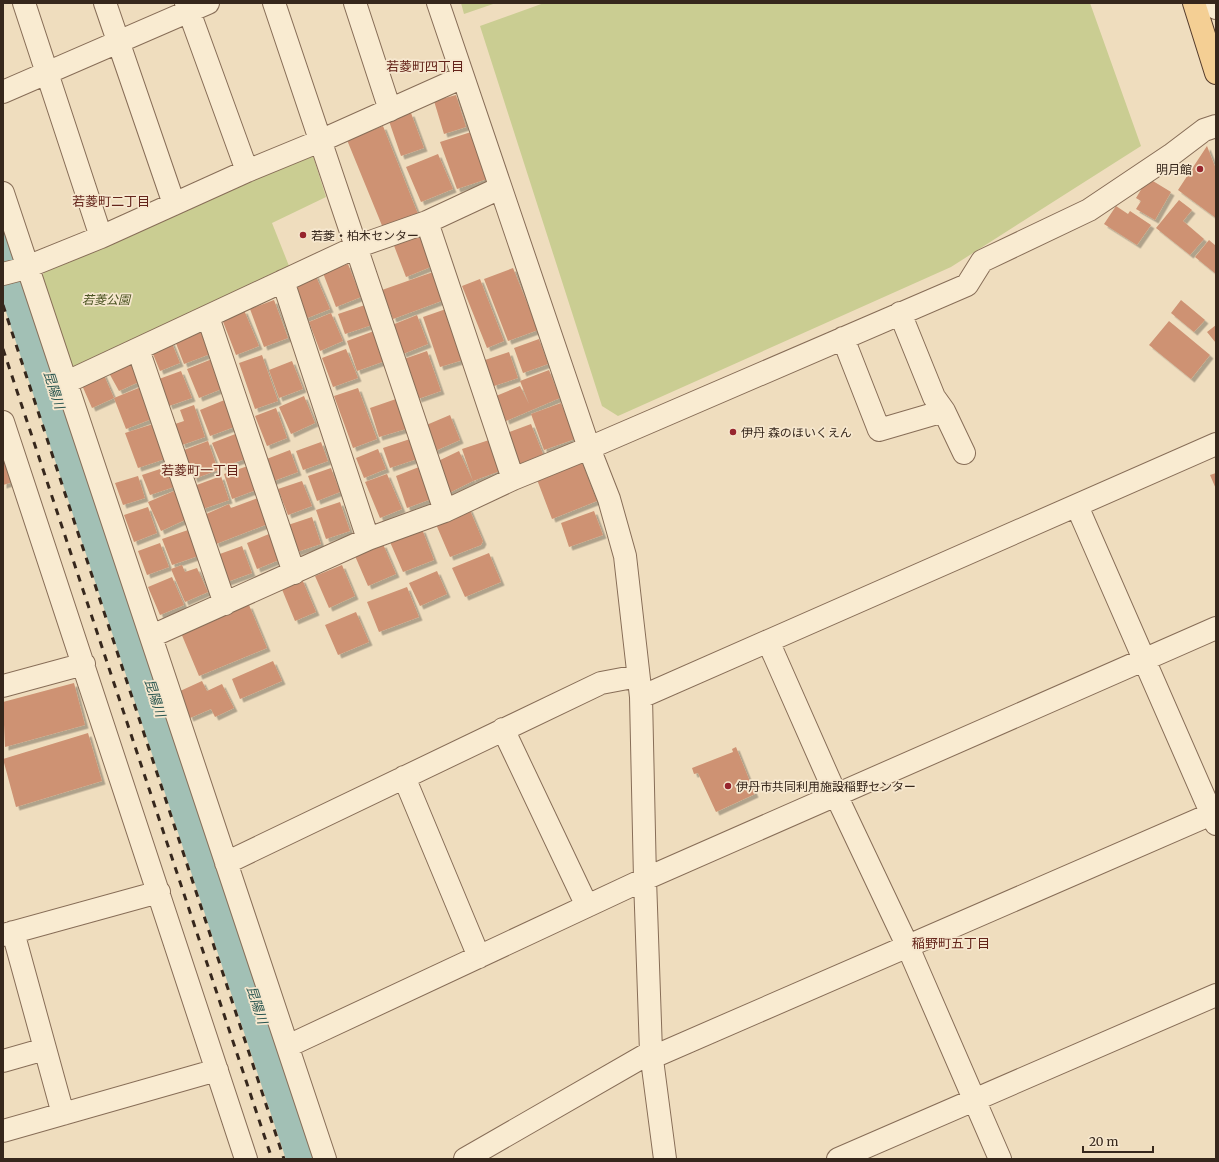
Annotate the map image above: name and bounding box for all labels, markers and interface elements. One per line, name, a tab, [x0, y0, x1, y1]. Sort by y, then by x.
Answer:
district label: 若菱町四丁目	[386, 58, 464, 75]
place label: 明月館	[1156, 162, 1192, 177]
marker: 明月館	[1195, 164, 1205, 174]
district label: 若菱町二丁目	[72, 193, 150, 210]
place label: 若菱・柏木センター	[311, 228, 419, 243]
marker: 若菱・柏木センター	[298, 230, 308, 240]
park label: 若菱公園	[82, 292, 132, 307]
water label: 昆陽川	[40, 369, 69, 413]
place label: 伊丹 森のほいくえん	[741, 425, 852, 440]
marker: 伊丹 森のほいくえん	[728, 427, 738, 437]
district label: 若菱町一丁目	[161, 462, 239, 479]
water label: 昆陽川	[141, 677, 170, 721]
place label: 伊丹市共同利用施設稲野センター	[736, 779, 916, 794]
marker: 伊丹市共同利用施設稲野センター	[723, 781, 733, 791]
district label: 稲野町五丁目	[912, 935, 990, 952]
water label: 昆陽川	[243, 984, 272, 1028]
scale bar	[1083, 1128, 1153, 1154]
text: 20 m	[1089, 1134, 1118, 1149]

